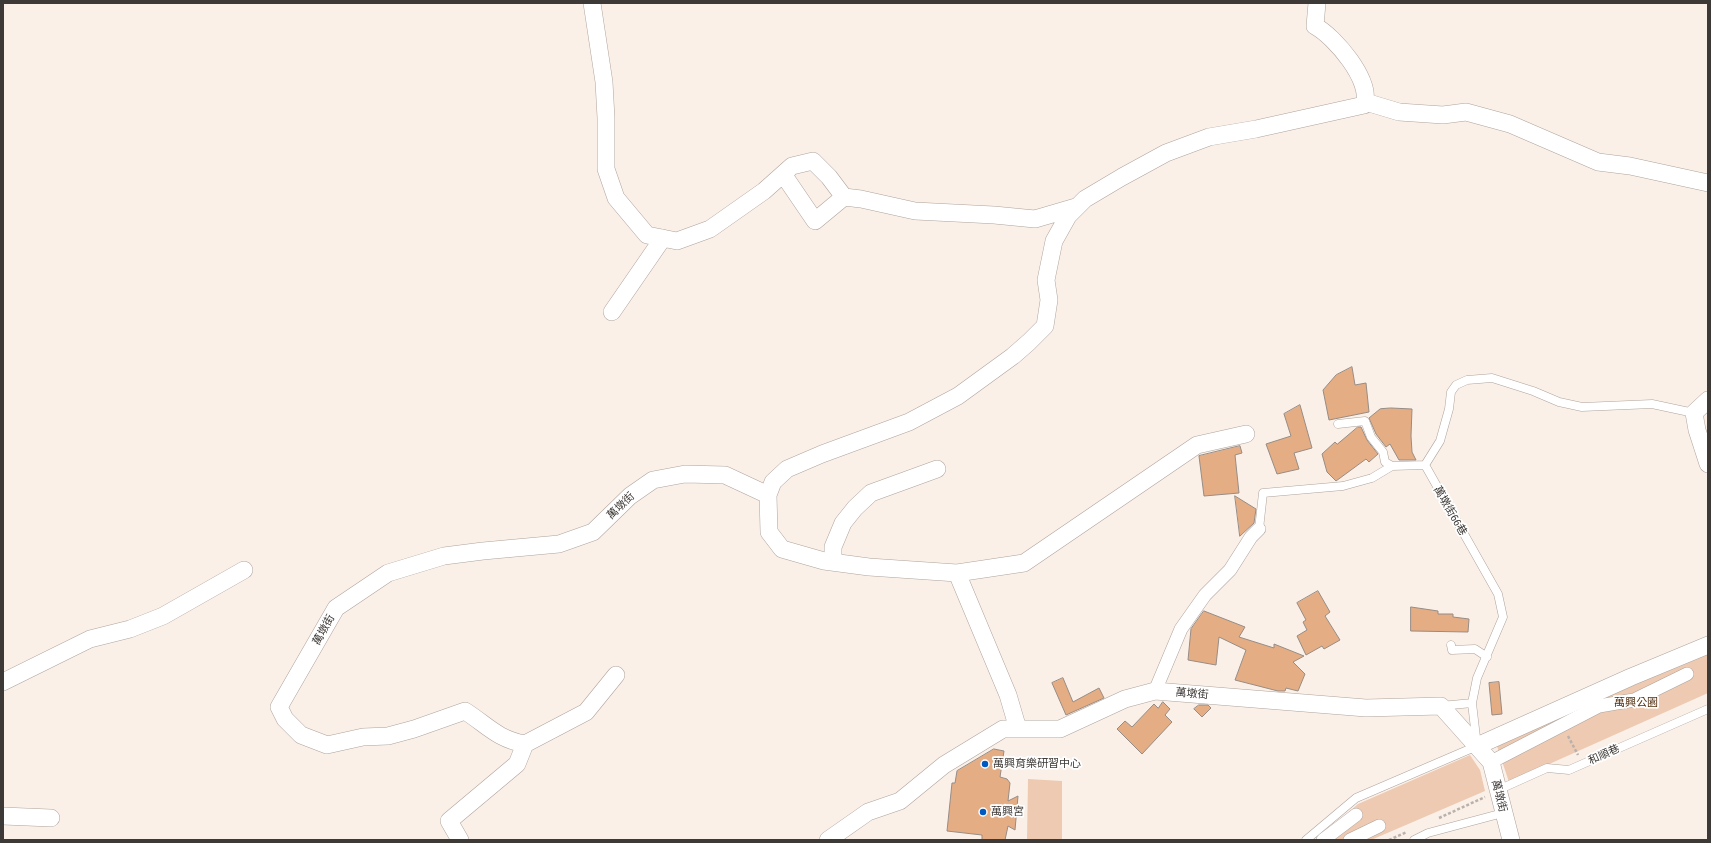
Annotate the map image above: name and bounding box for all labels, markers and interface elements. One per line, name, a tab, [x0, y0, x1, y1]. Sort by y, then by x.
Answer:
street label: 萬墩街66巷	[1431, 484, 1469, 538]
street label: 萬墩街	[605, 490, 637, 522]
street label: 萬墩街	[310, 612, 338, 648]
street label: 萬墩街	[1175, 686, 1209, 702]
park label: 萬興公園	[1614, 696, 1658, 710]
street label: 和順巷	[1586, 742, 1622, 768]
place label: 萬興育樂研習中心	[993, 757, 1081, 771]
marker: 萬興育樂研習中心	[980, 759, 990, 769]
street label: 萬墩街	[1489, 778, 1509, 814]
place label: 萬興宮	[991, 805, 1024, 819]
marker: 萬興宮	[978, 807, 988, 817]

